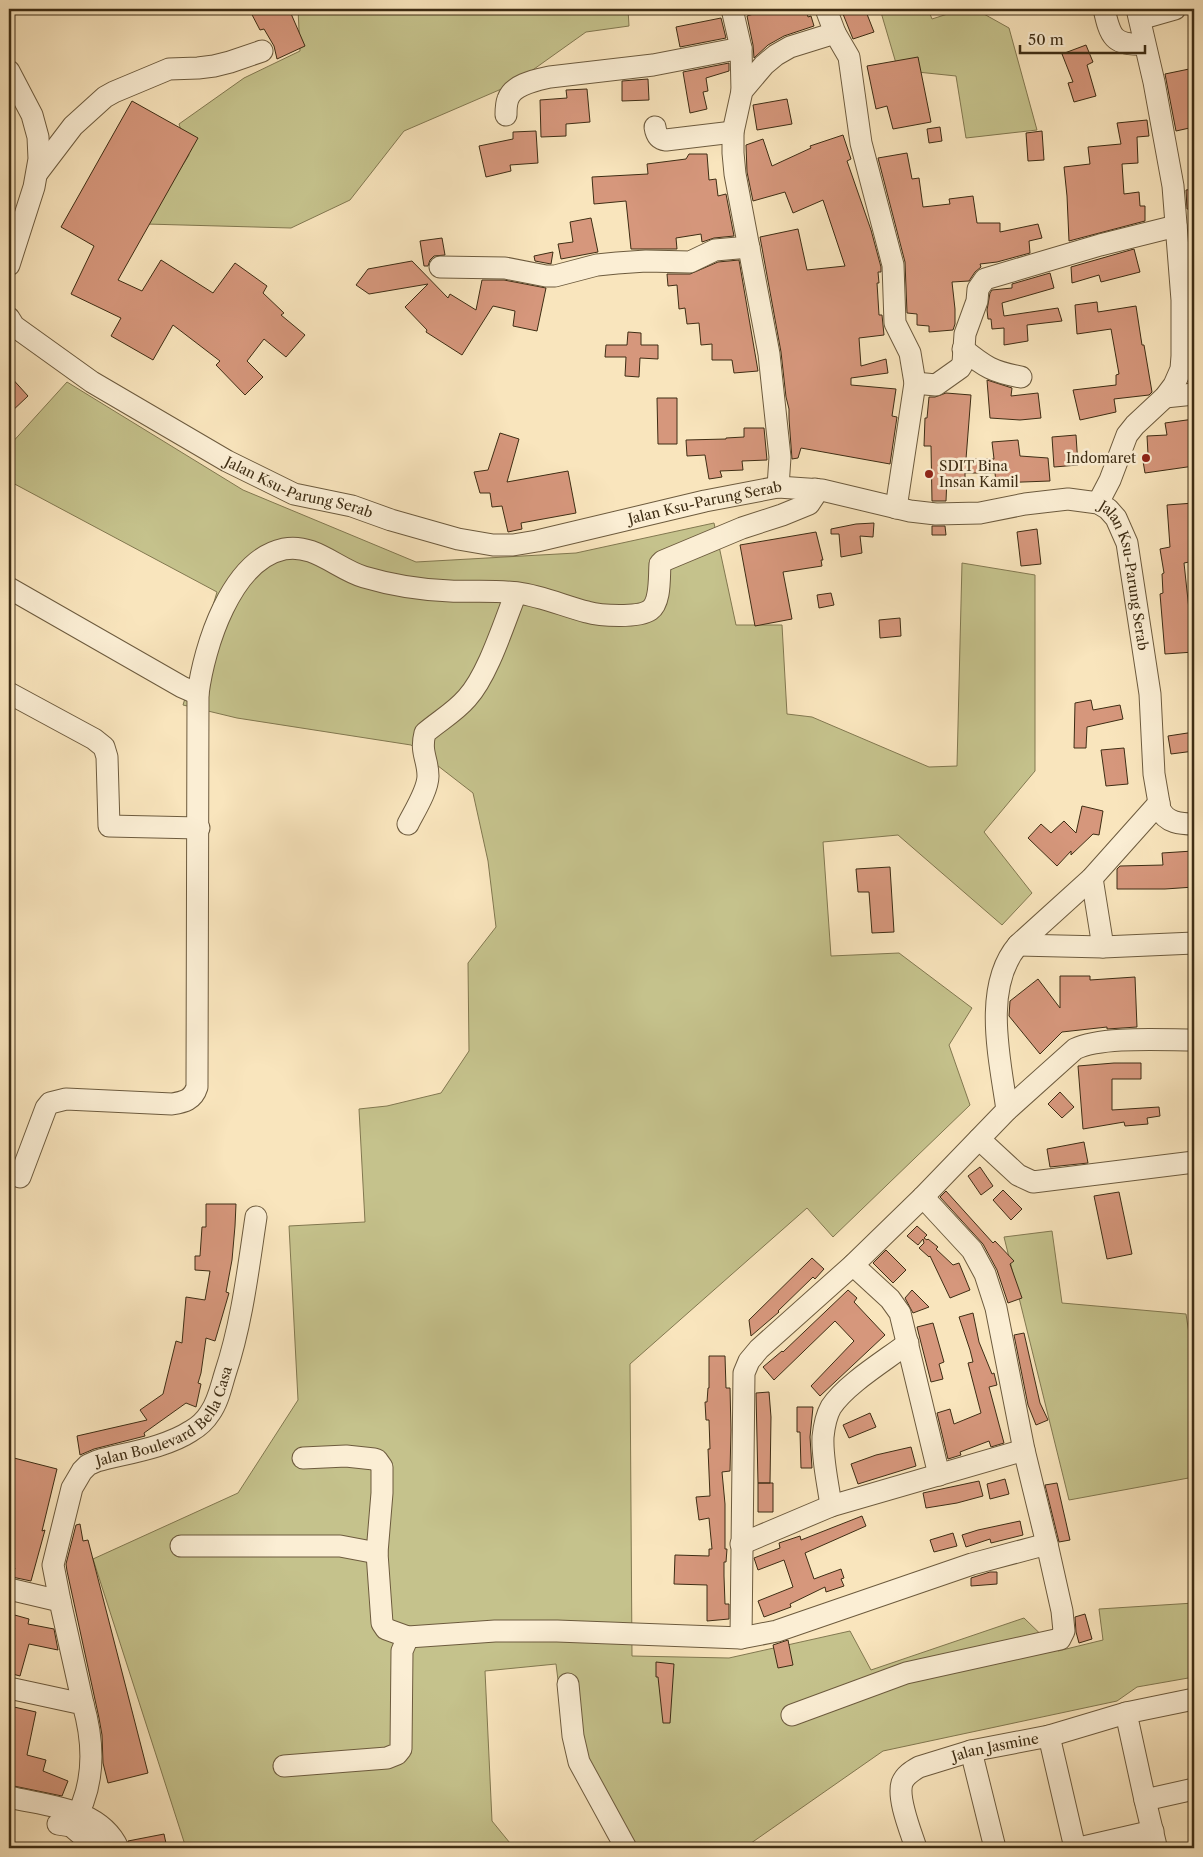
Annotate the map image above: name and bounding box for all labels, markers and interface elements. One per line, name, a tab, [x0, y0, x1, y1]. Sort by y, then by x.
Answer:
scale bar	[1020, 22, 1146, 54]
text: 50 m	[1028, 30, 1064, 49]
place label: Indomaret	[1066, 449, 1136, 467]
street label: Jalan Ksu-Parung Serab	[220, 451, 375, 522]
marker: Indomaret	[1140, 452, 1152, 464]
place label: SDIT Bina Insan Kamil	[939, 457, 1019, 491]
marker: SDIT Bina Insan Kamil	[923, 468, 935, 480]
street label: Jalan Ksu-Parung Serab	[624, 477, 783, 528]
street label: Jalan Ksu-Parung Serab	[1094, 496, 1152, 652]
street label: Jalan Boulevard Bella Casa	[92, 1363, 236, 1471]
street label: Jalan Jasmine	[948, 1729, 1040, 1766]

